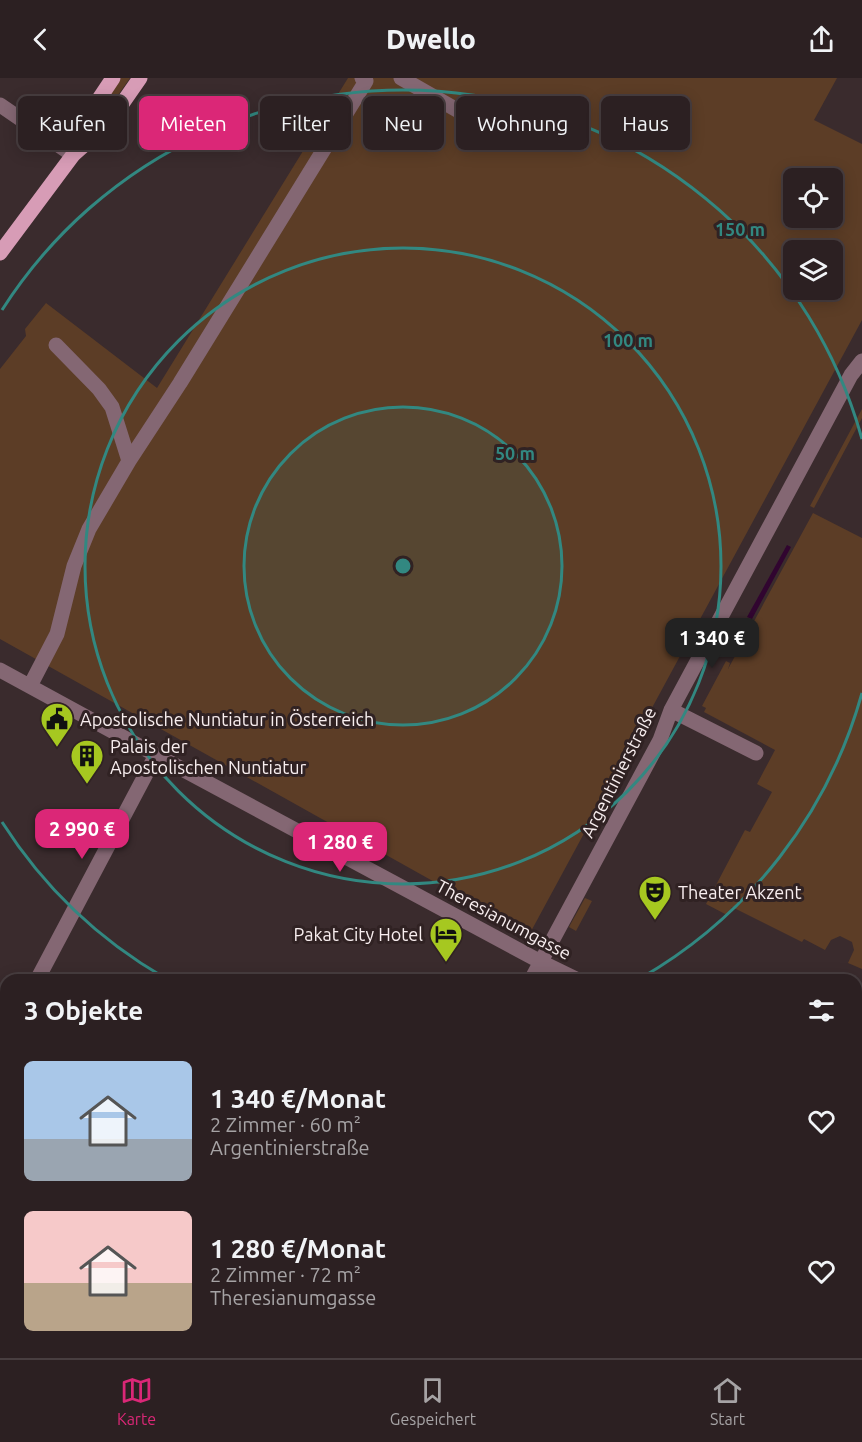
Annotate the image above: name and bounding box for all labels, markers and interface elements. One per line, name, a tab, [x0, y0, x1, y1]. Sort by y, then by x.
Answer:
icon: back	[24, 23, 57, 56]
icon: share	[805, 23, 838, 56]
text: Dwello	[386, 24, 476, 54]
chip: Kaufen	[18, 96, 127, 150]
chip: Mieten	[139, 96, 248, 150]
chip: Filter	[260, 96, 351, 150]
chip: Neu	[363, 96, 444, 150]
chip: Wohnung	[456, 96, 589, 150]
chip: Haus	[601, 96, 690, 150]
map controls	[783, 168, 843, 300]
button: locate	[783, 168, 843, 228]
text: 150 m	[715, 219, 765, 239]
button: layers	[783, 240, 843, 300]
text: 100 m	[603, 330, 653, 350]
text: 50 m	[495, 443, 535, 463]
centre of rings	[393, 556, 413, 576]
pin: 1 340 €	[657, 618, 767, 669]
text: 1 340 €	[679, 626, 745, 649]
public building icon: Apostolische Nuntiatur in Österreich	[39, 701, 75, 748]
street label: Argentinierstraße	[576, 703, 660, 841]
place label: Apostolische Nuntiatur in Österreich	[80, 709, 374, 729]
place label: Palais der Apostolischen Nuntiatur	[110, 736, 306, 777]
building icon: Palais der Apostolischen Nuntiatur	[69, 738, 105, 785]
pin: 2 990 €	[27, 809, 137, 860]
text: 2 990 €	[49, 817, 115, 840]
pin: 1 280 €	[285, 822, 395, 873]
text: 1 280 €	[307, 830, 373, 853]
theatre icon: Theater Akzent	[637, 874, 673, 921]
street label: Theresianumgasse	[433, 875, 575, 963]
place label: Theater Akzent	[678, 882, 802, 902]
hotel icon: Pakat City Hotel	[428, 916, 464, 963]
place label: Pakat City Hotel	[294, 924, 423, 944]
icon: filters	[805, 994, 838, 1027]
text: 3 Objekte	[24, 996, 143, 1025]
text: 1 340 €/Monat	[210, 1084, 386, 1113]
icon: home	[72, 1085, 144, 1157]
icon: heart	[805, 1105, 838, 1138]
text: 2 Zimmer · 60 m²	[210, 1113, 361, 1136]
text: Argentinierstraße	[210, 1136, 370, 1159]
text: 1 280 €/Monat	[210, 1234, 386, 1263]
icon: home	[72, 1235, 144, 1307]
icon: heart	[805, 1255, 838, 1288]
text: 2 Zimmer · 72 m²	[210, 1263, 361, 1286]
text: Theresianumgasse	[210, 1286, 376, 1309]
tab: Karte	[117, 1374, 156, 1428]
tab: Gespeichert	[390, 1374, 476, 1428]
tab: Start	[710, 1374, 745, 1428]

